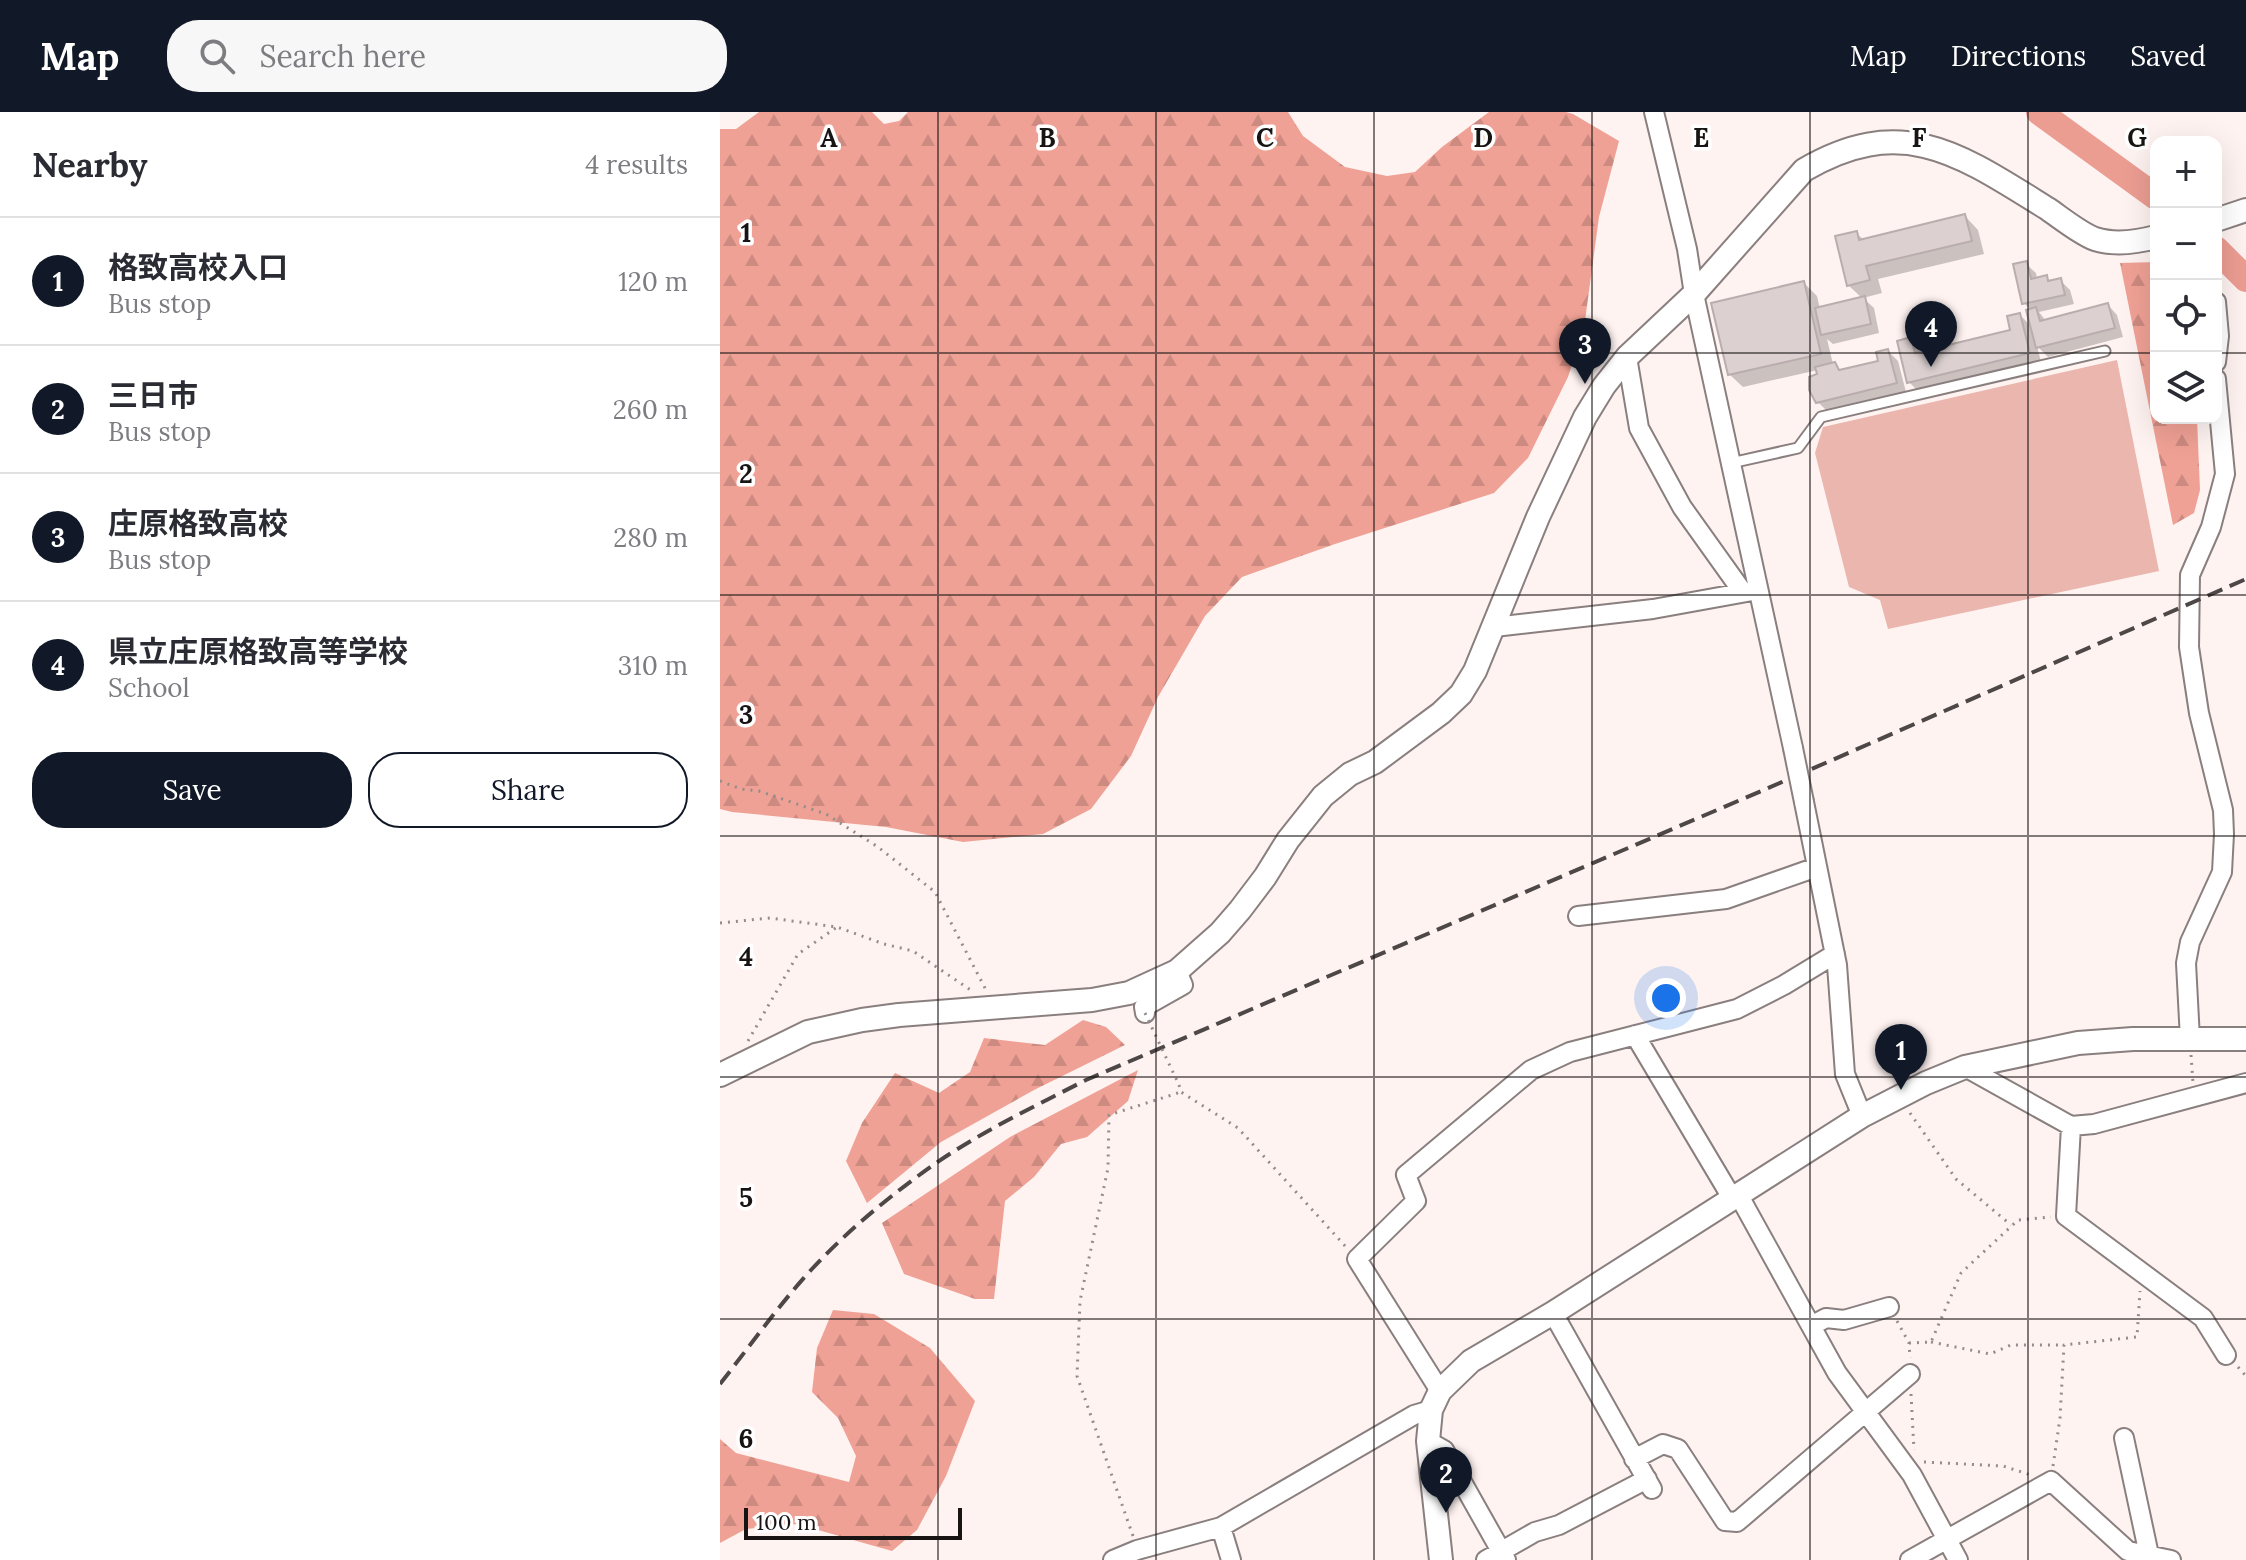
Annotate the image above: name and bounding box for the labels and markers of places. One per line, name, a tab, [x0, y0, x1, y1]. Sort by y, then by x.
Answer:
pin: 4	[1905, 301, 1957, 367]
pin: 3	[1559, 318, 1611, 384]
pin: 1	[1875, 1024, 1927, 1090]
pin: 2	[1420, 1447, 1472, 1513]

